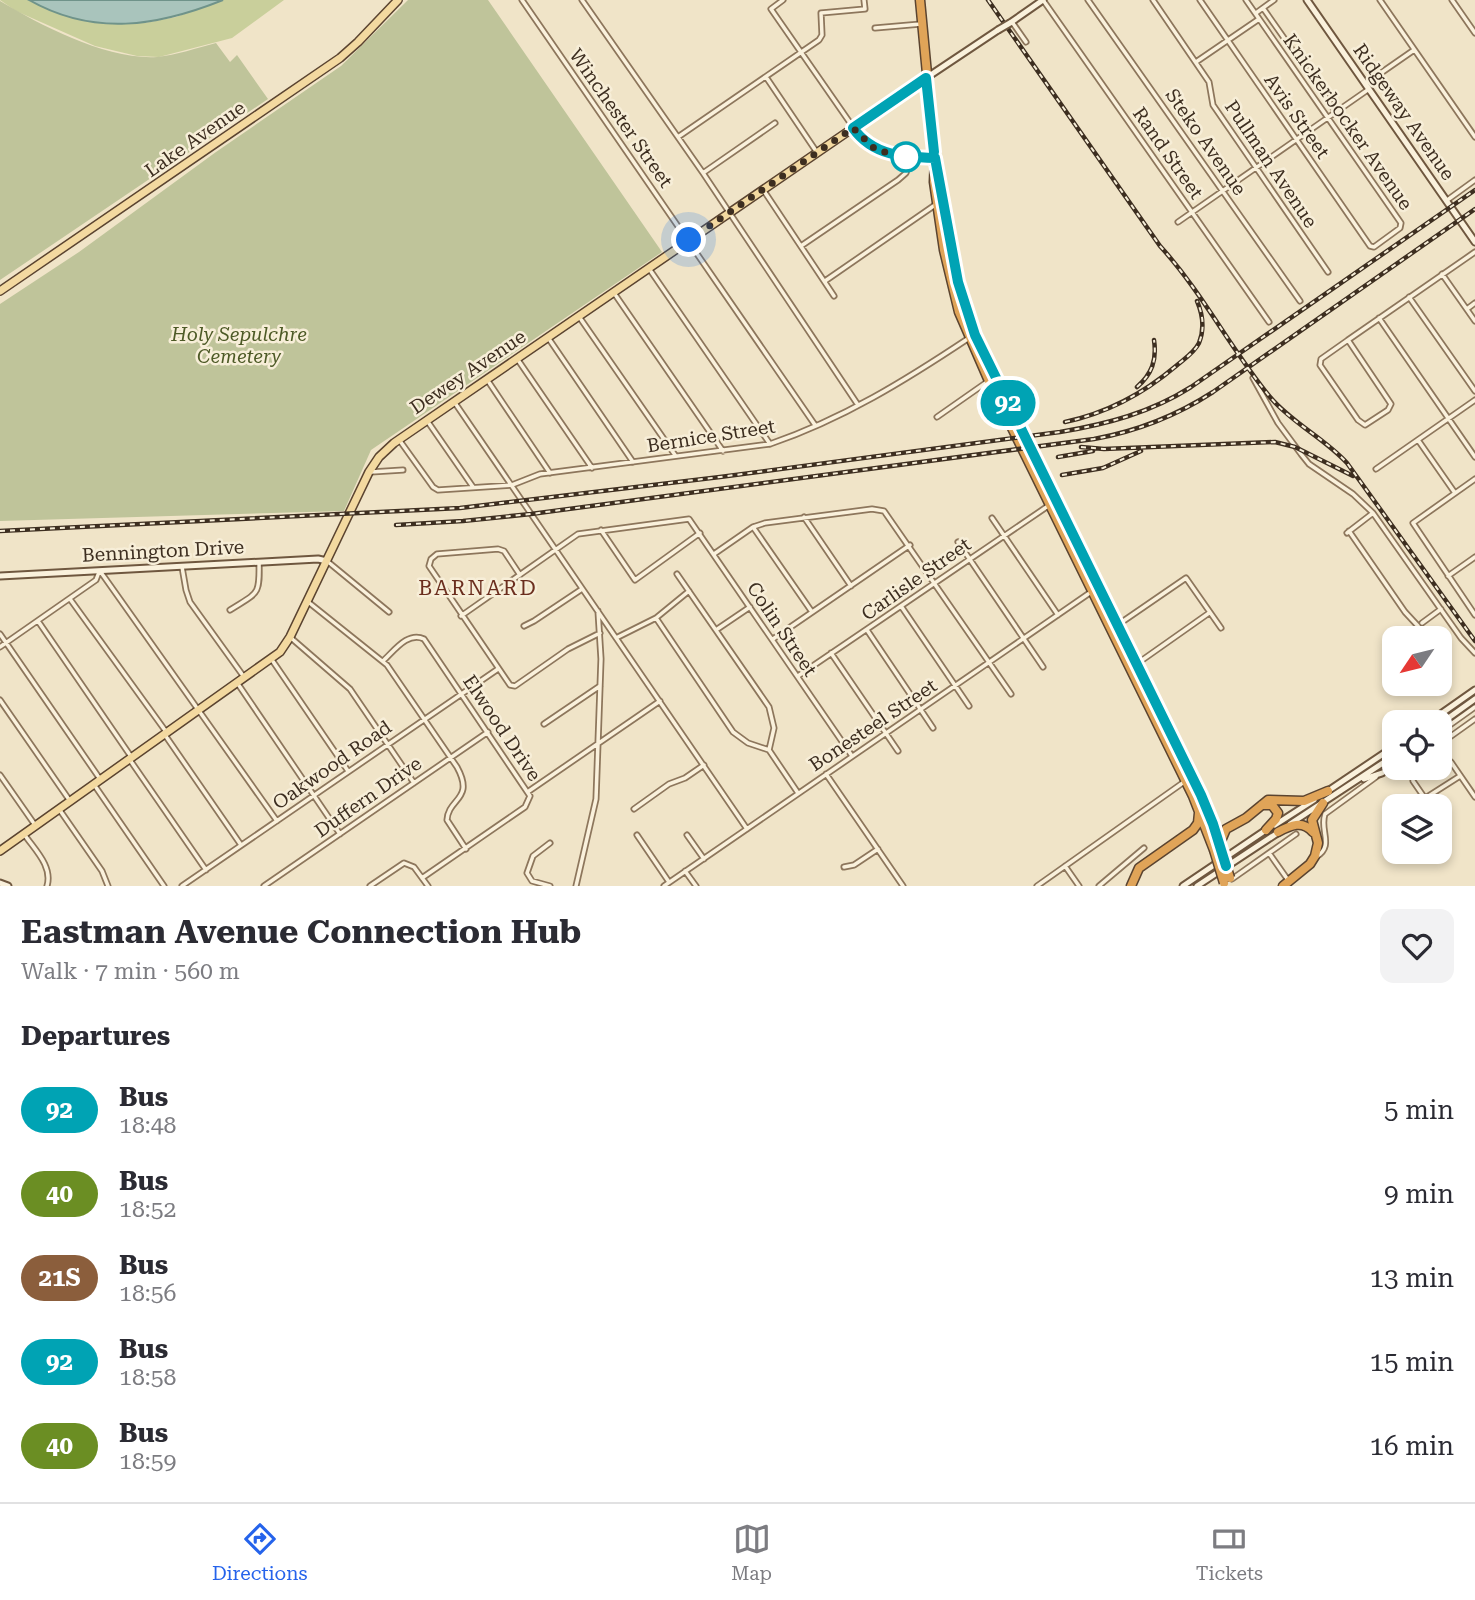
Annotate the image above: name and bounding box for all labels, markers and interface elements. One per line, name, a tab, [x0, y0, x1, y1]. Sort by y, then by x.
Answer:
street label: Knickerbocker Avenue	[1278, 30, 1418, 214]
street label: Ridgeway Avenue	[1348, 39, 1460, 185]
street label: Winchester Street	[564, 44, 678, 192]
street label: Avis Street	[1259, 69, 1335, 163]
street label: Steko Avenue	[1161, 84, 1251, 200]
street label: Lake Avenue	[140, 96, 250, 182]
street label: Pullman Avenue	[1220, 96, 1322, 232]
street label: Rand Street	[1128, 103, 1208, 203]
unlabelled marker	[891, 142, 921, 172]
your location	[671, 222, 706, 257]
park label: Holy Sepulchre Cemetery	[170, 323, 307, 368]
street label: Dewey Avenue	[406, 325, 530, 419]
line badge: 92	[976, 380, 1040, 426]
text: 92	[995, 389, 1021, 417]
street label: Bernice Street	[645, 414, 777, 458]
street label: Carlisle Street	[857, 533, 975, 625]
street label: Bennington Drive	[81, 535, 245, 567]
district label: BARNARD	[418, 576, 538, 600]
street label: Colin Street	[742, 577, 822, 681]
north arrow	[1382, 626, 1452, 696]
map controls	[1382, 626, 1452, 864]
street label: Elwood Drive	[458, 670, 546, 786]
street label: Bonesteel Street	[805, 674, 941, 776]
button: locate	[1382, 710, 1452, 780]
street label: Oakwood Road	[268, 716, 396, 814]
street label: Duffern Drive	[310, 752, 426, 842]
button: layers	[1382, 794, 1452, 864]
button: heart	[1380, 909, 1454, 983]
text: Eastman Avenue Connection Hub	[21, 912, 581, 951]
text: Walk · 7 min · 560 m	[21, 958, 240, 985]
text: Departures	[21, 1021, 170, 1051]
text: Bus	[119, 1082, 168, 1112]
text: 5 min	[1384, 1095, 1454, 1125]
text: 92	[46, 1096, 73, 1124]
text: 18:48	[119, 1112, 176, 1139]
text: Bus	[119, 1166, 168, 1196]
text: 9 min	[1384, 1179, 1454, 1209]
text: 40	[46, 1180, 73, 1208]
text: 18:52	[119, 1196, 176, 1223]
text: Bus	[119, 1250, 168, 1280]
text: 13 min	[1370, 1263, 1454, 1293]
text: 21S	[39, 1264, 80, 1292]
text: 18:56	[119, 1280, 176, 1307]
text: Bus	[119, 1334, 168, 1364]
text: 15 min	[1370, 1347, 1454, 1377]
text: 92	[46, 1348, 73, 1376]
text: 18:58	[119, 1364, 176, 1391]
text: Bus	[119, 1418, 168, 1448]
text: 16 min	[1370, 1431, 1454, 1461]
text: 40	[46, 1432, 73, 1460]
text: 18:59	[119, 1448, 176, 1475]
tab: Directions	[212, 1520, 307, 1585]
tab: Map	[731, 1520, 772, 1585]
tab: Tickets	[1196, 1520, 1263, 1585]

